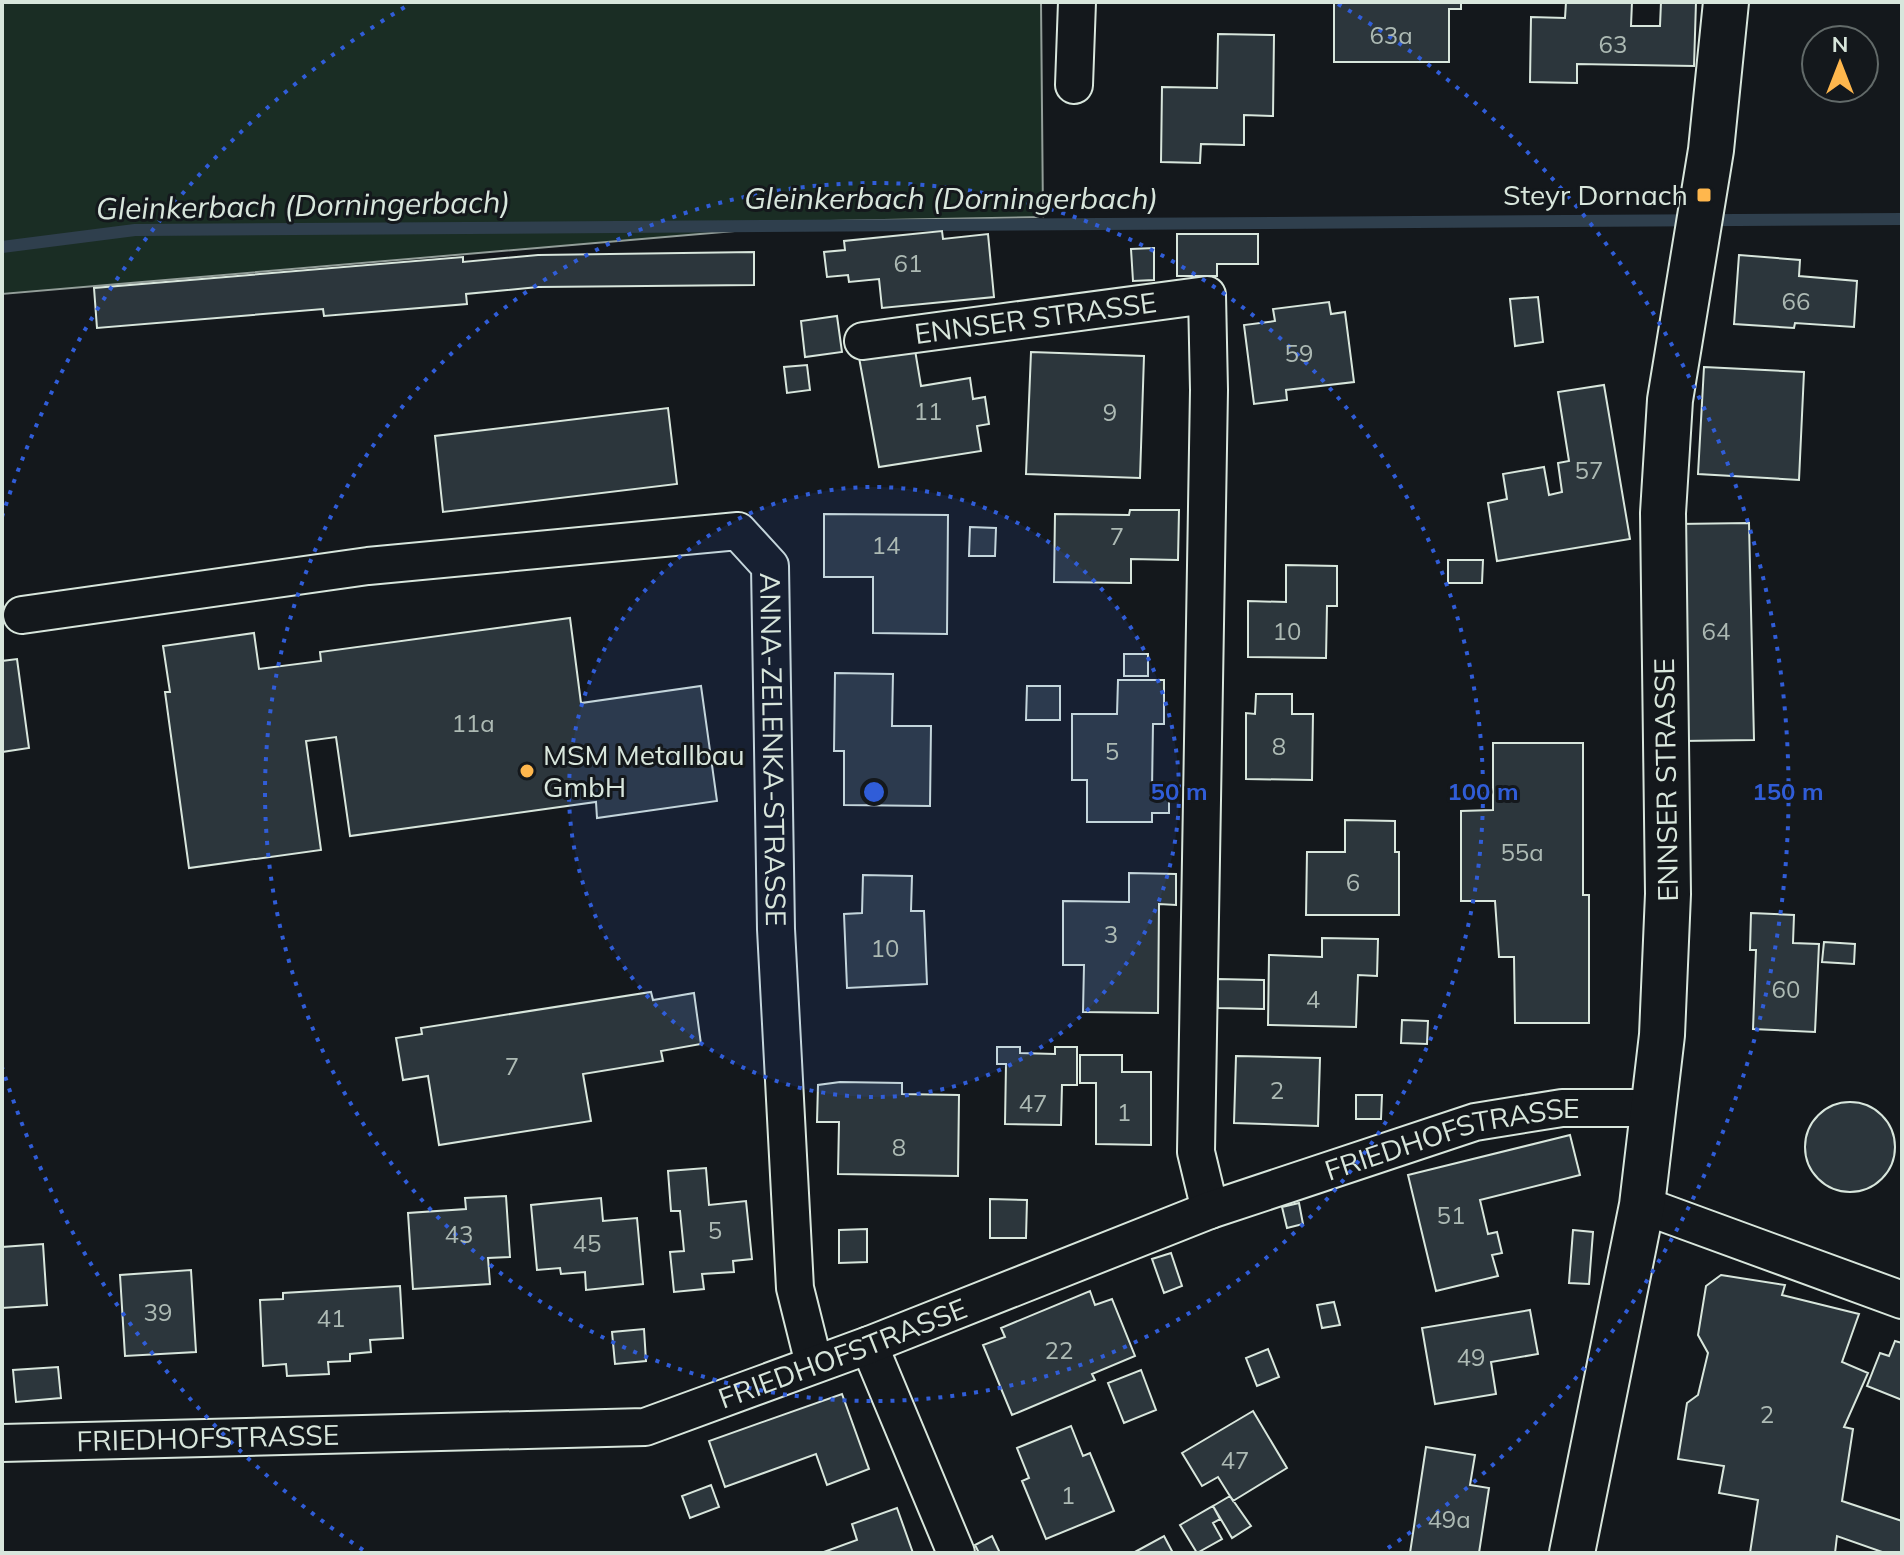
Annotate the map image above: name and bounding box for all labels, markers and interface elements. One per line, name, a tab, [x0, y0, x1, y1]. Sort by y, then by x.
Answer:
house number: 63a	[1369, 20, 1413, 50]
north arrow	[1800, 24, 1880, 104]
house number: 63	[1599, 29, 1627, 59]
text: N	[1832, 30, 1848, 58]
place label: Steyr Dornach	[1503, 177, 1688, 212]
water label: Gleinkerbach (Dorningerbach)	[744, 179, 1158, 217]
water label: Gleinkerbach (Dorningerbach)	[96, 182, 510, 228]
marker: Steyr Dornach	[1695, 186, 1713, 204]
house number: 61	[894, 248, 922, 278]
street label: ENNSER STRASSE	[912, 284, 1159, 351]
house number: 66	[1782, 286, 1810, 316]
house number: 59	[1285, 338, 1313, 368]
house number: 11	[914, 396, 942, 426]
house number: 9	[1103, 397, 1117, 427]
house number: 57	[1575, 455, 1603, 485]
house number: 7	[1110, 521, 1124, 551]
house number: 14	[872, 530, 900, 560]
street label: ANNA-ZELENKA-STRASSE	[753, 572, 794, 926]
house number: 10	[1273, 616, 1301, 646]
house number: 64	[1702, 616, 1730, 646]
street label: ENNSER STRASSE	[1646, 658, 1685, 902]
house number: 11a	[451, 708, 495, 738]
house number: 8	[1272, 731, 1286, 761]
house number: 5	[1105, 736, 1119, 766]
place label: MSM Metallbau GmbH	[543, 737, 745, 804]
marker: MSM Metallbau GmbH	[518, 762, 536, 780]
text: 50 m	[1151, 776, 1207, 806]
text: 100 m	[1447, 776, 1519, 806]
text: 150 m	[1752, 776, 1824, 806]
centre of rings	[860, 778, 888, 806]
house number: 55a	[1500, 837, 1544, 867]
house number: 6	[1346, 867, 1360, 897]
house number: 3	[1104, 919, 1118, 949]
house number: 10	[871, 933, 899, 963]
house number: 60	[1772, 974, 1800, 1004]
house number: 4	[1306, 984, 1320, 1014]
house number: 7	[505, 1051, 519, 1081]
house number: 2	[1270, 1075, 1284, 1105]
house number: 47	[1019, 1088, 1047, 1118]
street label: FRIEDHOFSTRASSE	[1320, 1090, 1580, 1188]
house number: 1	[1117, 1097, 1131, 1127]
house number: 8	[892, 1132, 906, 1162]
house number: 51	[1437, 1200, 1465, 1230]
house number: 5	[708, 1215, 722, 1245]
house number: 43	[445, 1219, 473, 1249]
house number: 45	[573, 1228, 601, 1258]
street label: FRIEDHOFSTRASSE	[713, 1290, 972, 1416]
house number: 39	[144, 1297, 172, 1327]
house number: 41	[317, 1303, 345, 1333]
house number: 22	[1045, 1335, 1073, 1365]
house number: 49	[1457, 1342, 1485, 1372]
house number: 2	[1760, 1399, 1774, 1429]
street label: FRIEDHOFSTRASSE	[76, 1417, 340, 1458]
house number: 47	[1221, 1445, 1249, 1475]
house number: 1	[1061, 1480, 1075, 1510]
house number: 49a	[1427, 1504, 1471, 1534]

